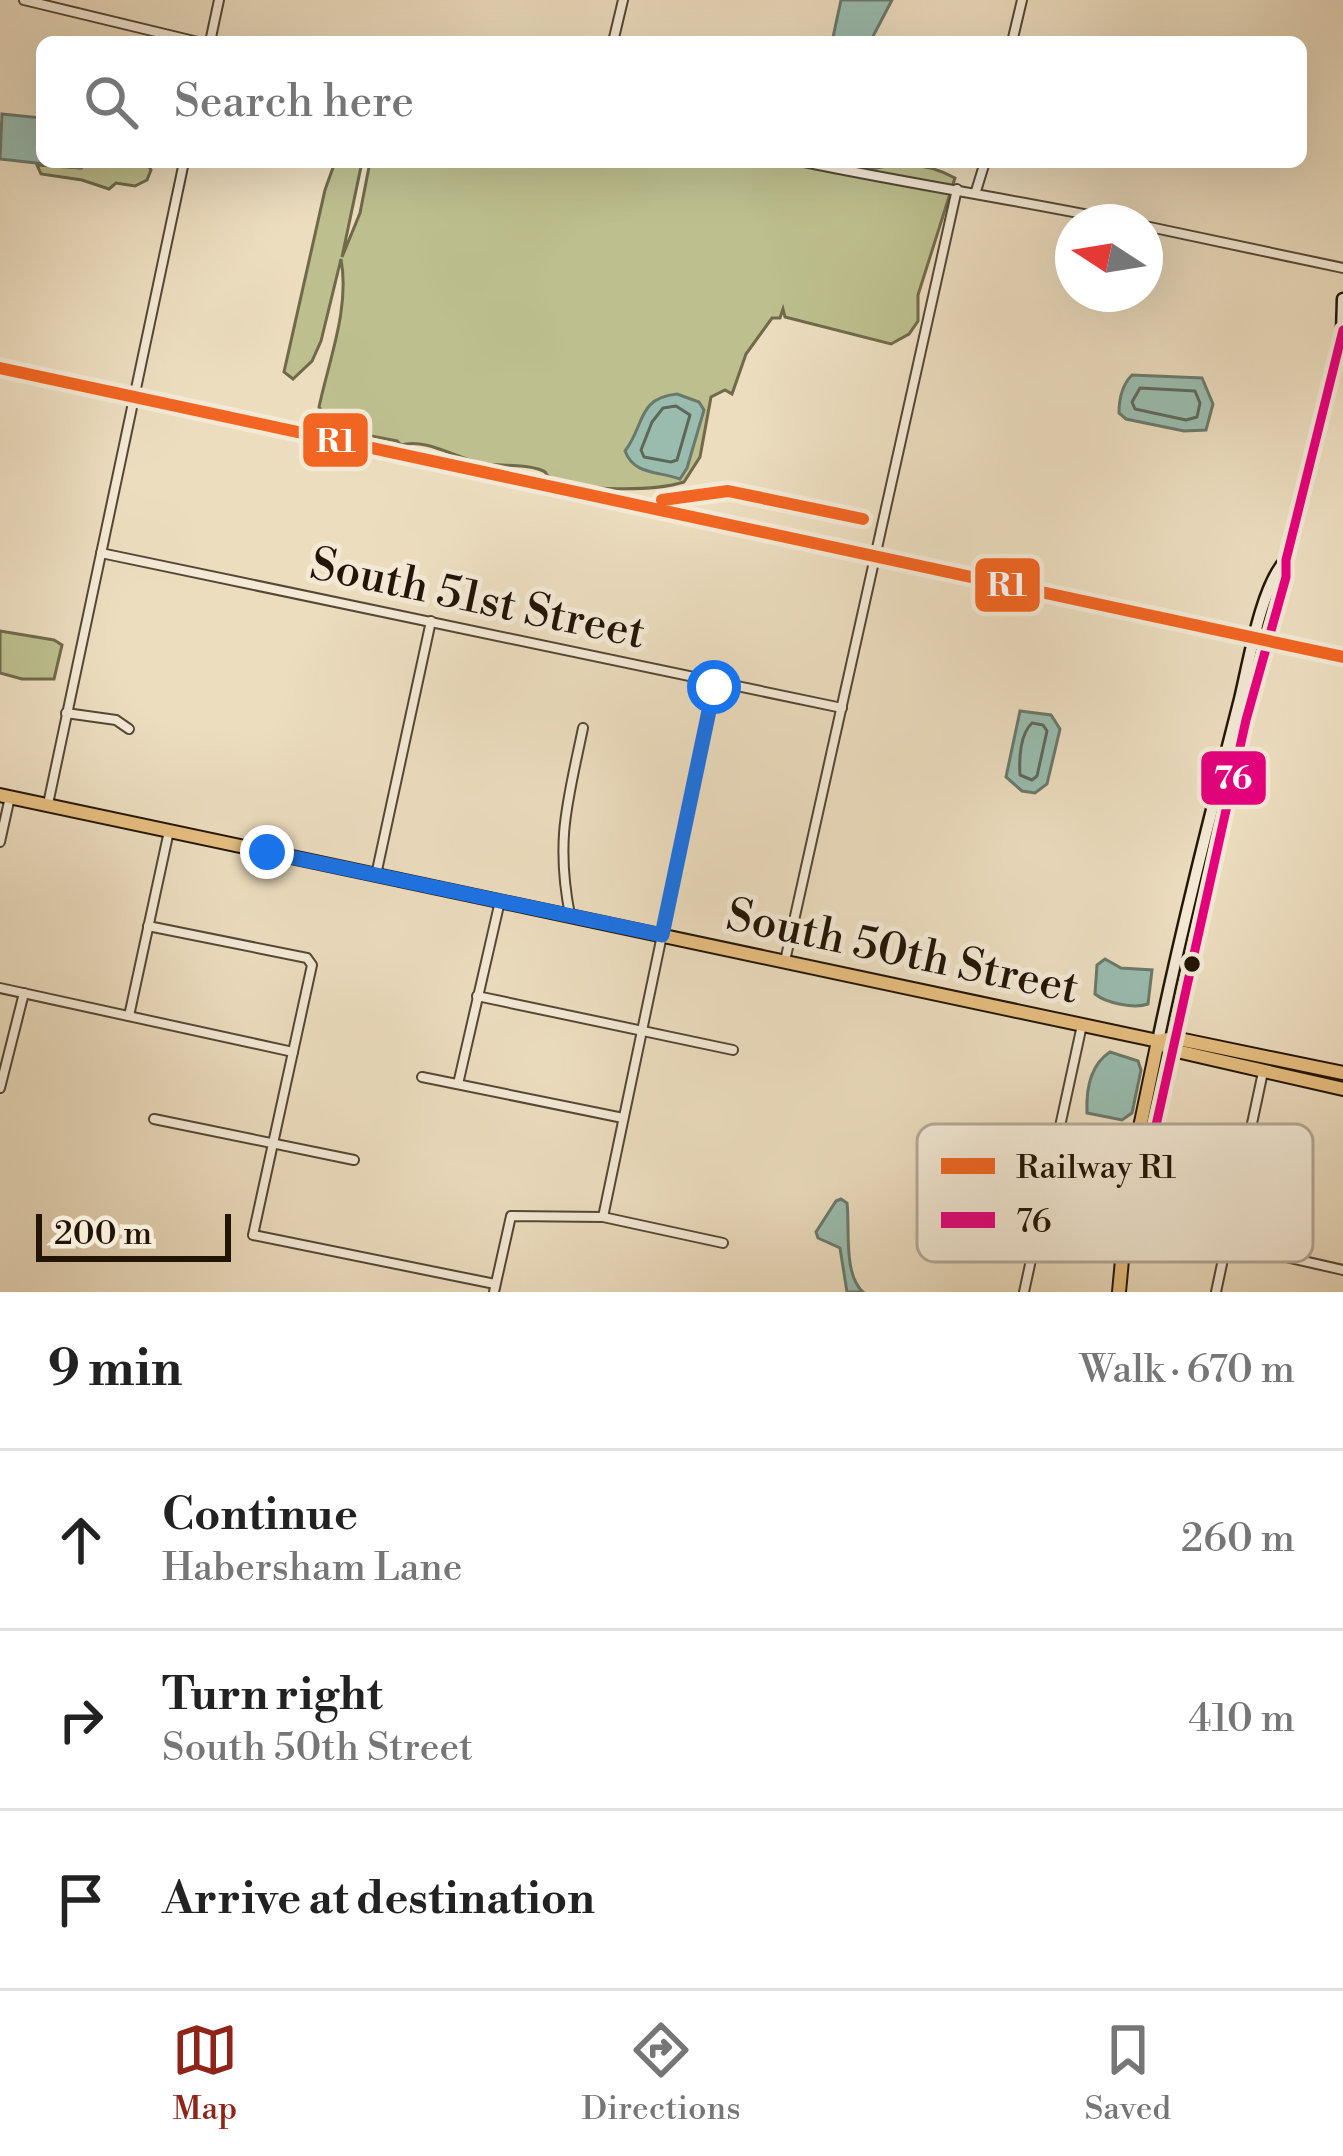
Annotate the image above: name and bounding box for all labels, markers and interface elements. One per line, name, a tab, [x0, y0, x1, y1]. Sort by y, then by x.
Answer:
search box	[36, 36, 1307, 168]
icon: search	[78, 69, 144, 135]
text: Search here	[174, 74, 414, 131]
north arrow	[1055, 204, 1163, 312]
line badge: R1	[301, 411, 370, 469]
text: R1	[316, 422, 356, 463]
street label: South 51st Street	[305, 536, 650, 663]
line badge: R1	[973, 556, 1042, 614]
text: R1	[987, 566, 1027, 607]
route start	[687, 660, 741, 714]
line badge: 76	[1199, 749, 1268, 807]
text: 76	[1214, 759, 1252, 800]
route end	[240, 825, 294, 879]
street label: South 50th Street	[721, 887, 1084, 1018]
unlabelled marker	[1181, 953, 1203, 975]
legend	[917, 1124, 1313, 1262]
text: Railway R1	[1016, 1148, 1176, 1189]
text: 76	[1016, 1202, 1052, 1243]
scale bar	[36, 1208, 231, 1261]
text: 200 m	[54, 1214, 152, 1255]
text: 9 min	[48, 1338, 182, 1402]
text: Walk · 670 m	[1080, 1346, 1295, 1395]
text: Continue	[162, 1487, 358, 1544]
icon: ahead	[48, 1507, 114, 1573]
text: 260 m	[1181, 1515, 1295, 1564]
text: Habersham Lane	[162, 1544, 463, 1593]
text: Turn right	[162, 1667, 383, 1724]
icon: right	[48, 1687, 114, 1753]
text: 410 m	[1188, 1695, 1295, 1744]
text: South 50th Street	[162, 1724, 473, 1773]
icon: arrive	[48, 1867, 114, 1933]
text: Arrive at destination	[162, 1871, 595, 1928]
tab: Map	[172, 2017, 238, 2130]
tab: Directions	[582, 2017, 741, 2130]
tab: Saved	[1084, 2017, 1171, 2130]

